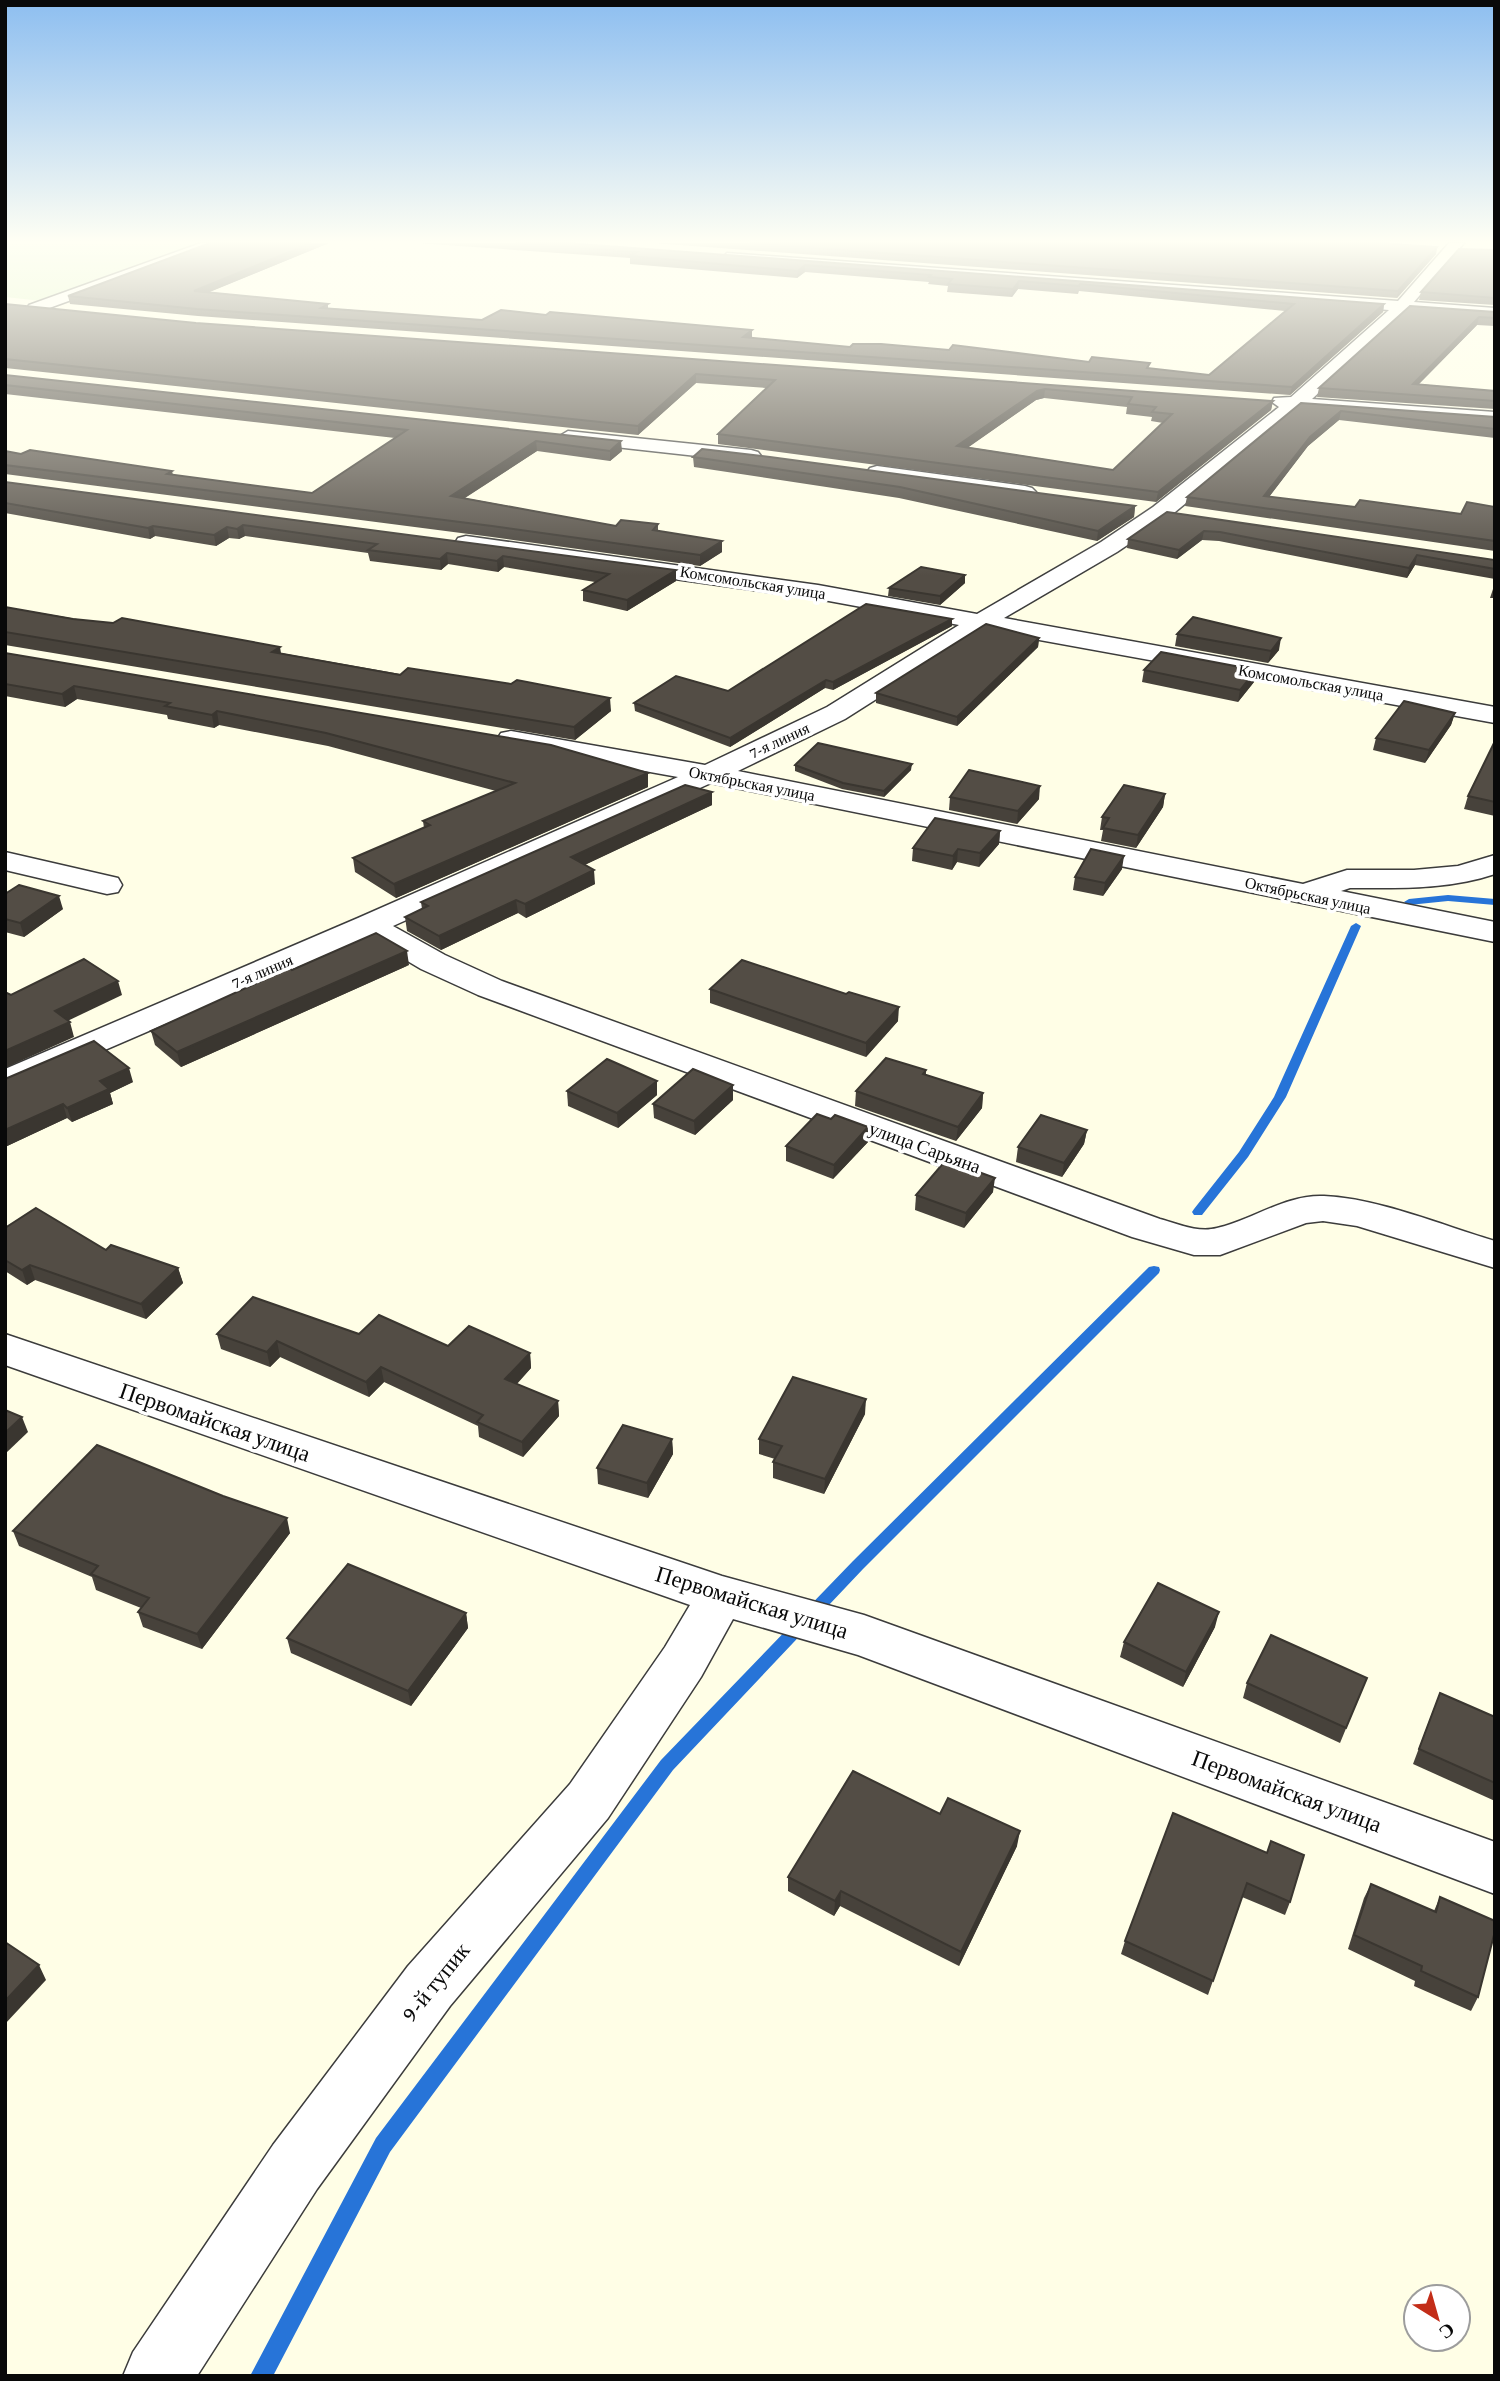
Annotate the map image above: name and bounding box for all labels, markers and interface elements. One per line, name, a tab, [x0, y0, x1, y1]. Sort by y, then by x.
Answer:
street label: Комсомольская улица	[679, 563, 827, 603]
street label: Комсомольская улица	[1237, 661, 1385, 705]
street label: 7-я линия	[746, 719, 813, 762]
street label: Октябрьская улица	[687, 763, 816, 805]
street label: Октябрьская улица	[1243, 874, 1372, 918]
street label: 7-я линия	[229, 951, 296, 992]
street label: улица Сарьяна	[866, 1118, 984, 1178]
street label: Первомайская улица	[116, 1377, 314, 1467]
street label: Первомайская улица	[653, 1560, 851, 1644]
street label: Первомайская улица	[1189, 1745, 1385, 1837]
street label: 9-й тупик	[395, 1937, 475, 2027]
north arrow	[1402, 2283, 1472, 2353]
text: С	[1435, 2319, 1459, 2344]

